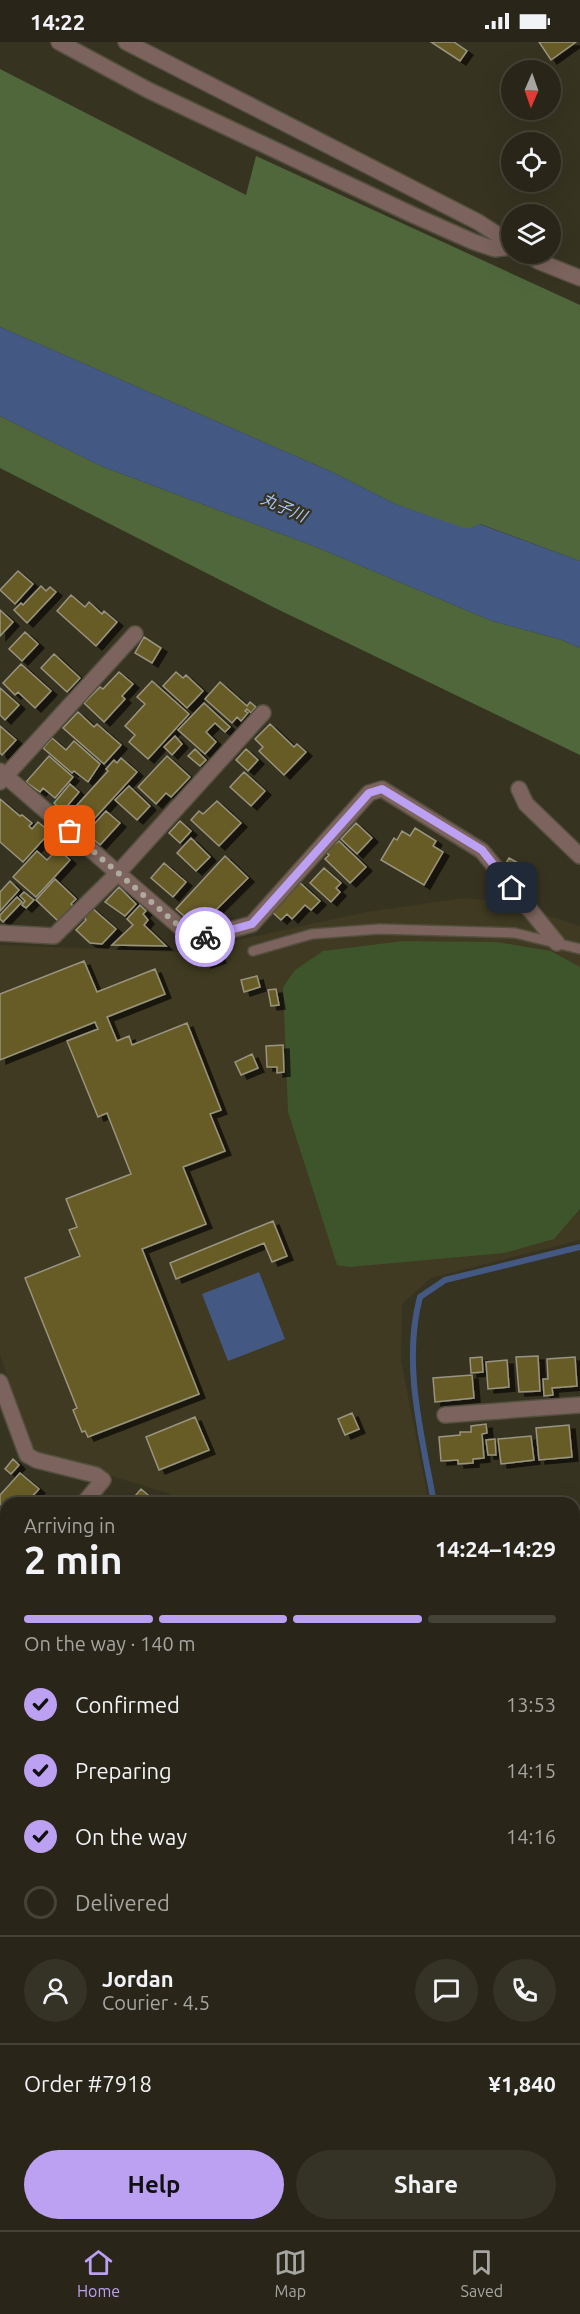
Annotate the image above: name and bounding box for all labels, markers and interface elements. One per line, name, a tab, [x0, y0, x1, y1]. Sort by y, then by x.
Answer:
text: 14:22	[30, 9, 85, 34]
north arrow	[501, 60, 561, 120]
map controls	[501, 60, 561, 264]
button: locate	[501, 132, 561, 192]
button: layers	[501, 204, 561, 264]
water label: 丸子川	[258, 489, 311, 526]
pin	[44, 805, 95, 856]
icon: bag	[53, 814, 86, 847]
pin	[486, 862, 537, 913]
icon: home	[495, 871, 528, 904]
courier	[175, 907, 235, 967]
icon: bike	[189, 921, 222, 954]
text: Arriving in	[24, 1514, 115, 1537]
text: 14:24–14:29	[435, 1536, 556, 1561]
text: 2 min	[24, 1538, 123, 1581]
text: On the way · 140 m	[24, 1632, 196, 1655]
icon: check	[24, 1688, 57, 1721]
text: Confirmed	[75, 1692, 180, 1717]
text: 13:53	[506, 1693, 556, 1716]
icon: check	[24, 1754, 57, 1787]
text: Preparing	[75, 1758, 172, 1783]
text: 14:15	[506, 1759, 556, 1782]
icon: check	[24, 1820, 57, 1853]
text: On the way	[75, 1824, 187, 1849]
text: 14:16	[506, 1825, 556, 1848]
text: Delivered	[75, 1890, 170, 1915]
button: person	[24, 1959, 87, 2022]
button: chat	[415, 1959, 478, 2022]
button: phone	[493, 1959, 556, 2022]
text: Jordan	[102, 1966, 174, 1991]
text: Courier · 4.5	[102, 1991, 210, 2014]
text: Order #7918	[24, 2071, 152, 2096]
text: ¥1,840	[489, 2071, 556, 2096]
button: Help	[24, 2150, 284, 2219]
button: Share	[296, 2150, 556, 2219]
tab: Home	[77, 2246, 120, 2300]
tab: Map	[274, 2246, 307, 2300]
tab: Saved	[461, 2246, 503, 2300]

